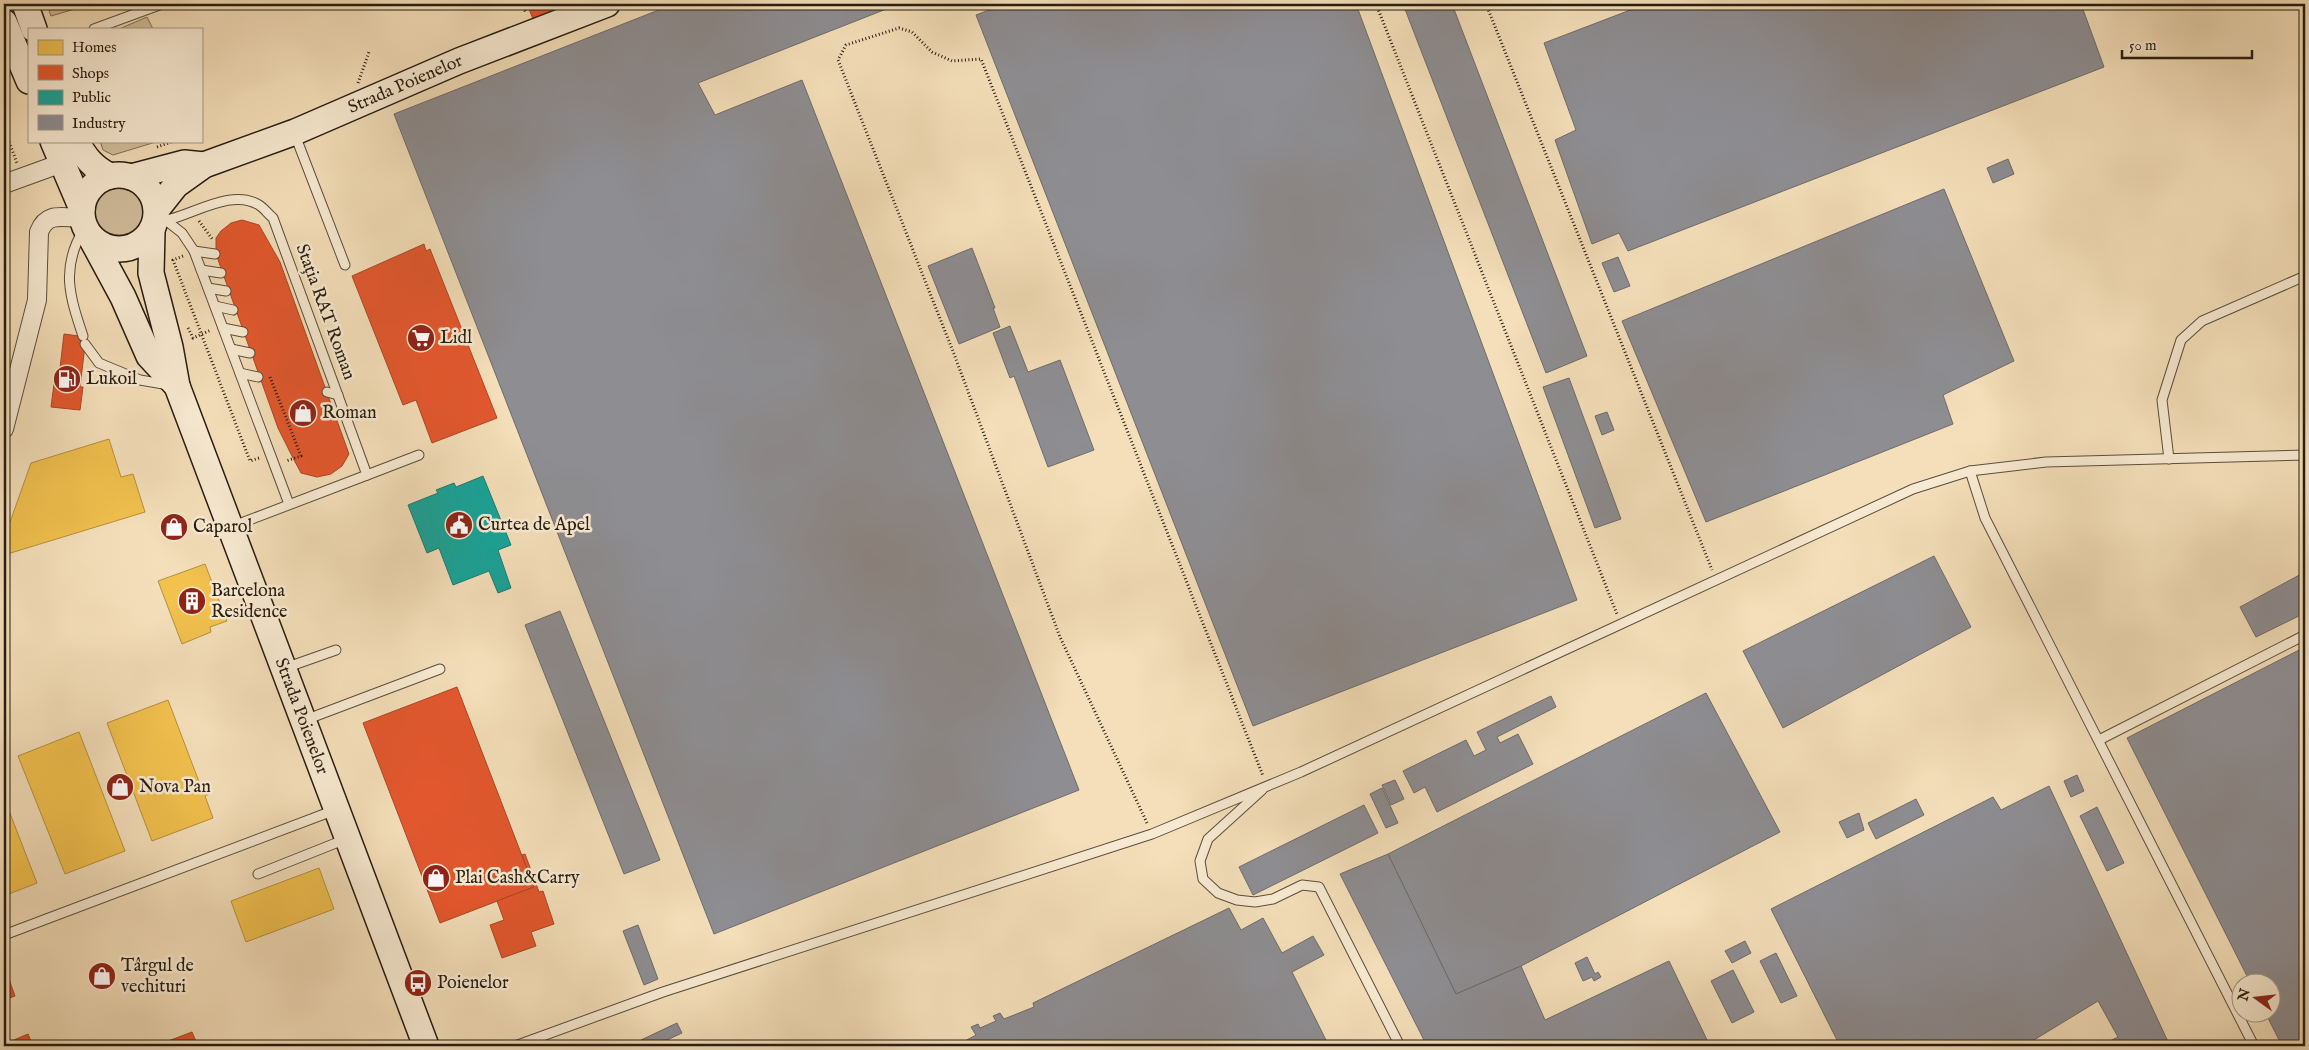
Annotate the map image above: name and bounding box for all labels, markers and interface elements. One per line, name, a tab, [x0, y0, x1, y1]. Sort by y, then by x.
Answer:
legend	[28, 28, 202, 142]
scale bar	[2122, 28, 2252, 60]
text: 50 m	[2129, 36, 2157, 55]
text: Homes	[72, 38, 116, 57]
street label: Strada Poienelor	[344, 49, 467, 119]
text: Shops	[72, 64, 109, 83]
text: Public	[72, 88, 111, 107]
text: Industry	[72, 114, 126, 133]
street label: Stația RAT Roman	[290, 241, 360, 383]
supermarket icon: Lidl	[406, 323, 436, 353]
place label: Lidl	[440, 327, 472, 350]
fuel station icon: Lukoil	[52, 364, 82, 394]
place label: Lukoil	[86, 368, 137, 391]
shop icon: Roman	[288, 398, 318, 428]
place label: Roman	[322, 402, 377, 425]
public building icon: Curtea de Apel	[444, 510, 474, 540]
shop icon: Caparol	[159, 512, 189, 542]
place label: Curtea de Apel	[478, 514, 590, 537]
place label: Caparol	[193, 516, 252, 539]
place label: Barcelona Residence	[211, 580, 287, 624]
building icon: Barcelona Residence	[177, 586, 207, 616]
street label: Strada Poienelor	[269, 655, 334, 778]
shop icon: Nova Pan	[105, 772, 135, 802]
place label: Nova Pan	[139, 776, 211, 799]
shop icon: Plai Cash&Carry	[421, 863, 451, 893]
place label: Plai Cash&Carry	[455, 867, 580, 890]
place label: Târgul de vechituri	[121, 955, 194, 999]
shop icon: Târgul de vechituri	[87, 961, 117, 991]
bus stop icon: Poienelor	[403, 968, 433, 998]
place label: Poienelor	[437, 972, 509, 995]
north arrow	[2232, 972, 2282, 1022]
text: N	[2234, 987, 2255, 1004]

